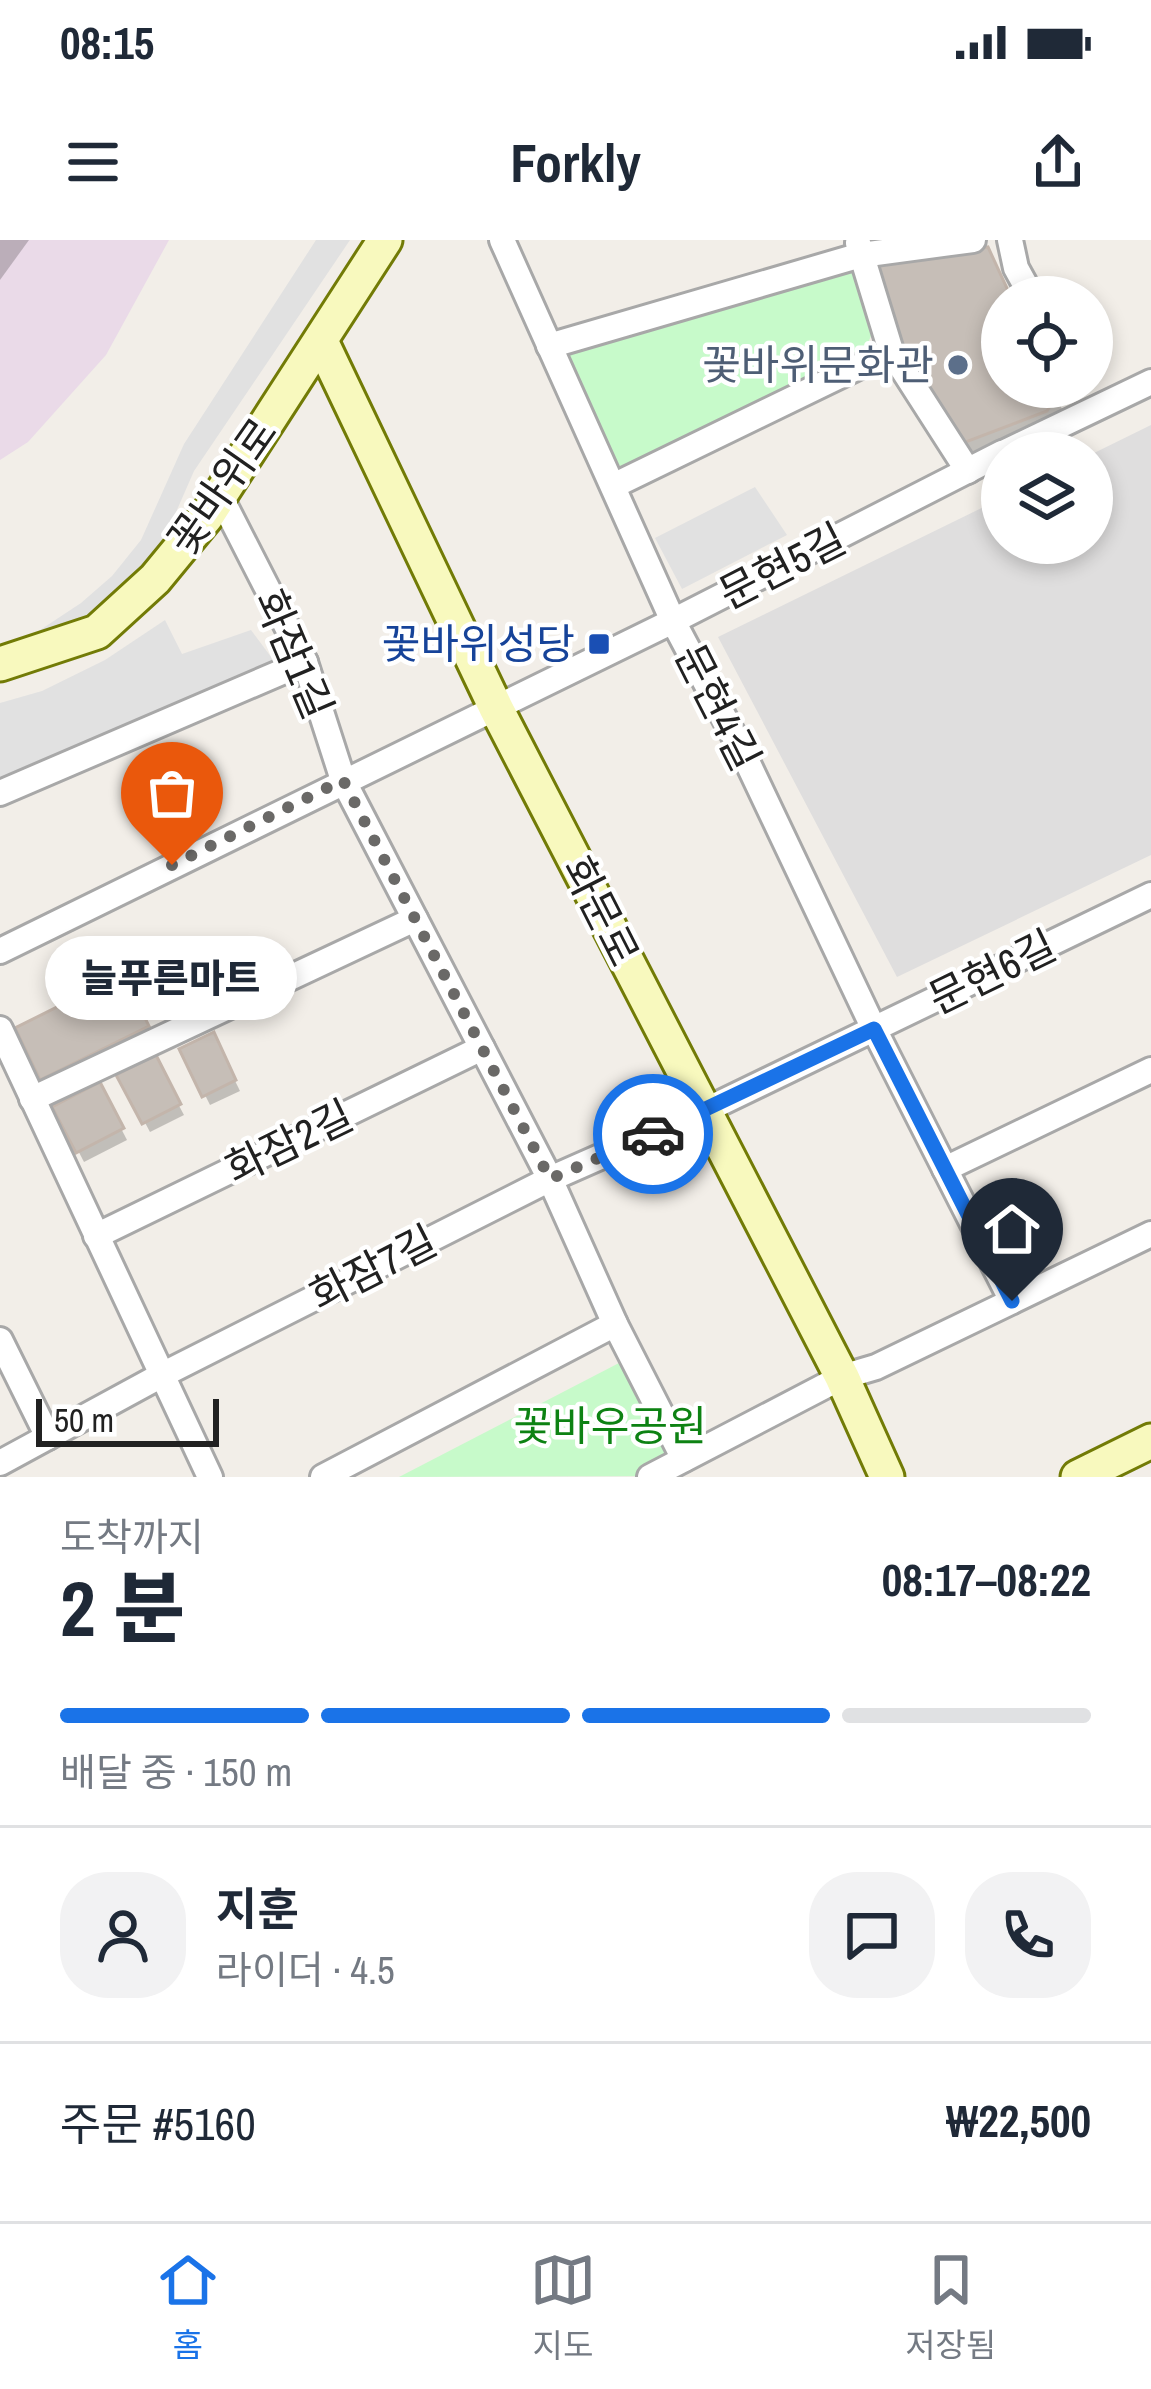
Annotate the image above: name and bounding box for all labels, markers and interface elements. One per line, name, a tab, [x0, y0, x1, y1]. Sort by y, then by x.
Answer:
text: 08:15	[60, 12, 154, 73]
text: Forkly	[510, 126, 641, 199]
icon: menu	[60, 129, 126, 195]
icon: share	[1025, 129, 1091, 195]
map controls	[981, 276, 1113, 564]
button: locate	[981, 276, 1113, 408]
place label: 꽃바위문화관	[702, 337, 934, 393]
marker: 꽃바위문화관	[945, 352, 971, 378]
street label: 꽃바위로	[155, 407, 289, 565]
button: layers	[981, 432, 1113, 564]
street label: 문현5길	[709, 510, 855, 622]
street label: 화잠1길	[242, 581, 346, 727]
place label: 꽃바위성당	[382, 616, 575, 672]
marker: 꽃바위성당	[586, 631, 612, 657]
street label: 문현4길	[662, 634, 774, 780]
pin	[121, 742, 223, 865]
icon: bag	[139, 760, 205, 826]
street label: 화문로	[550, 847, 652, 975]
street label: 문현6길	[919, 917, 1065, 1027]
callout: 늘푸른마트	[46, 937, 298, 1021]
text: 늘푸른마트	[81, 952, 261, 1004]
courier	[593, 1074, 713, 1194]
street label: 화잠2길	[216, 1087, 362, 1197]
icon: car	[620, 1101, 686, 1167]
pin	[961, 1178, 1063, 1301]
icon: home	[979, 1196, 1045, 1262]
street label: 화잠7길	[300, 1212, 446, 1324]
scale bar	[36, 1393, 219, 1446]
text: 50 m	[54, 1398, 114, 1442]
park label: 꽃바우공원	[513, 1398, 707, 1454]
text: 도착까지	[60, 1511, 204, 1563]
text: 08:17–08:22	[882, 1549, 1091, 1610]
text: 2 분	[60, 1555, 185, 1660]
text: 배달 중 · 150 m	[60, 1746, 292, 1798]
button: person	[60, 1872, 186, 1998]
button: chat	[809, 1872, 935, 1998]
button: phone	[965, 1872, 1091, 1998]
text: 지훈	[216, 1878, 299, 1939]
text: 라이더 · 4.5	[216, 1944, 395, 1996]
text: ₩22,500	[946, 2090, 1091, 2151]
text: 주문 #5160	[60, 2093, 256, 2154]
tab: 홈	[155, 2247, 221, 2367]
tab: 지도	[530, 2247, 596, 2367]
tab: 저장됨	[905, 2247, 996, 2367]

